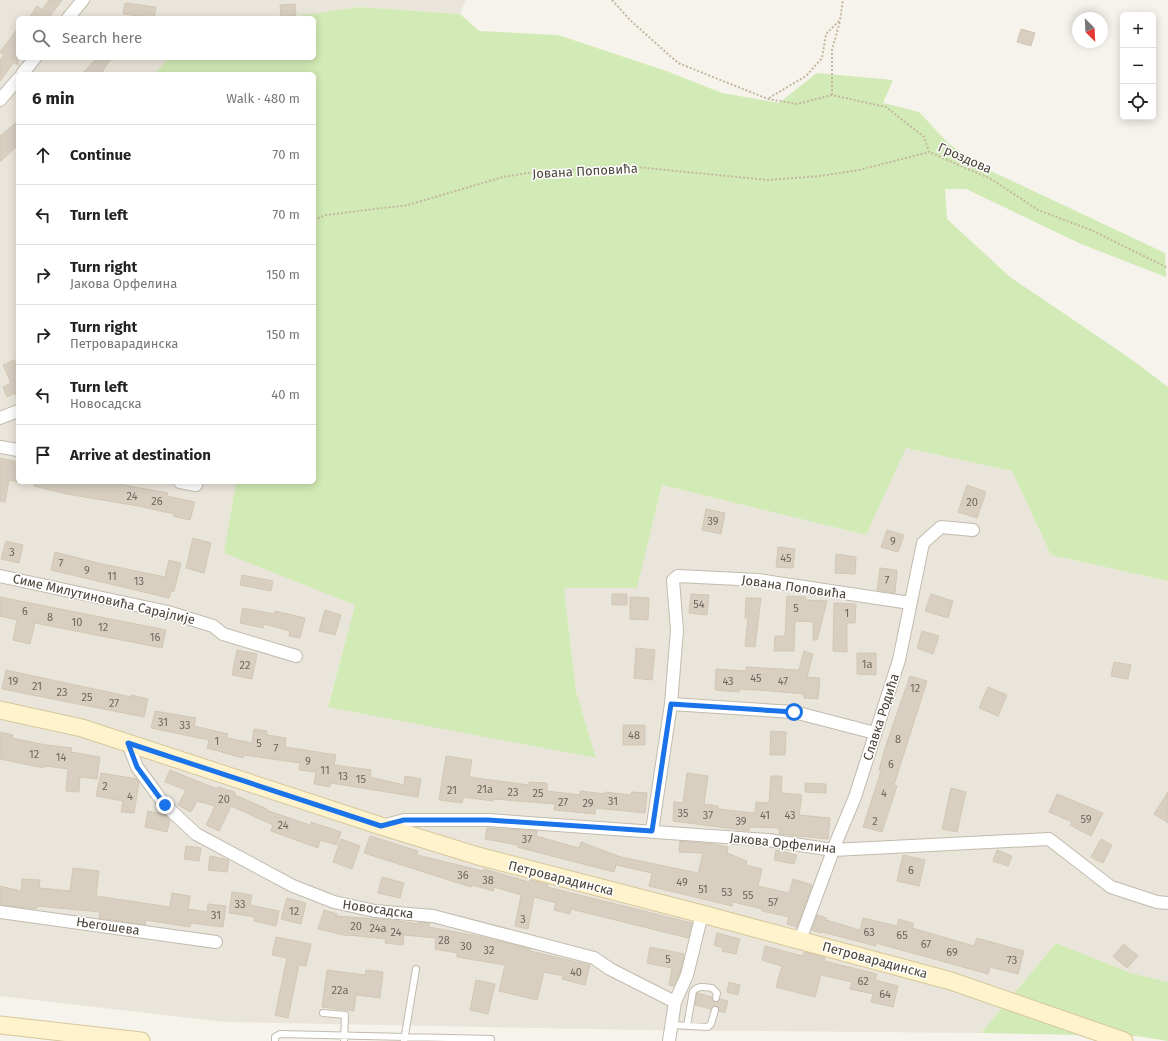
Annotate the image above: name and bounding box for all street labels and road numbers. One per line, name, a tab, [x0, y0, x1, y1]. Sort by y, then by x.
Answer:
street label: Гроздова	[936, 140, 994, 176]
street label: Јована Поповића	[532, 161, 638, 181]
street label: Симе Милутиновића Сарајлије	[11, 571, 197, 627]
street label: Јована Поповића	[741, 572, 847, 602]
street label: Славка Родића	[860, 672, 902, 762]
street label: Јакова Орфелина	[729, 830, 837, 856]
street label: Петроварадинска	[507, 858, 615, 898]
street label: Новосадска	[342, 897, 414, 921]
street label: Његошева	[75, 914, 141, 938]
street label: Петроварадинска	[821, 939, 929, 981]

